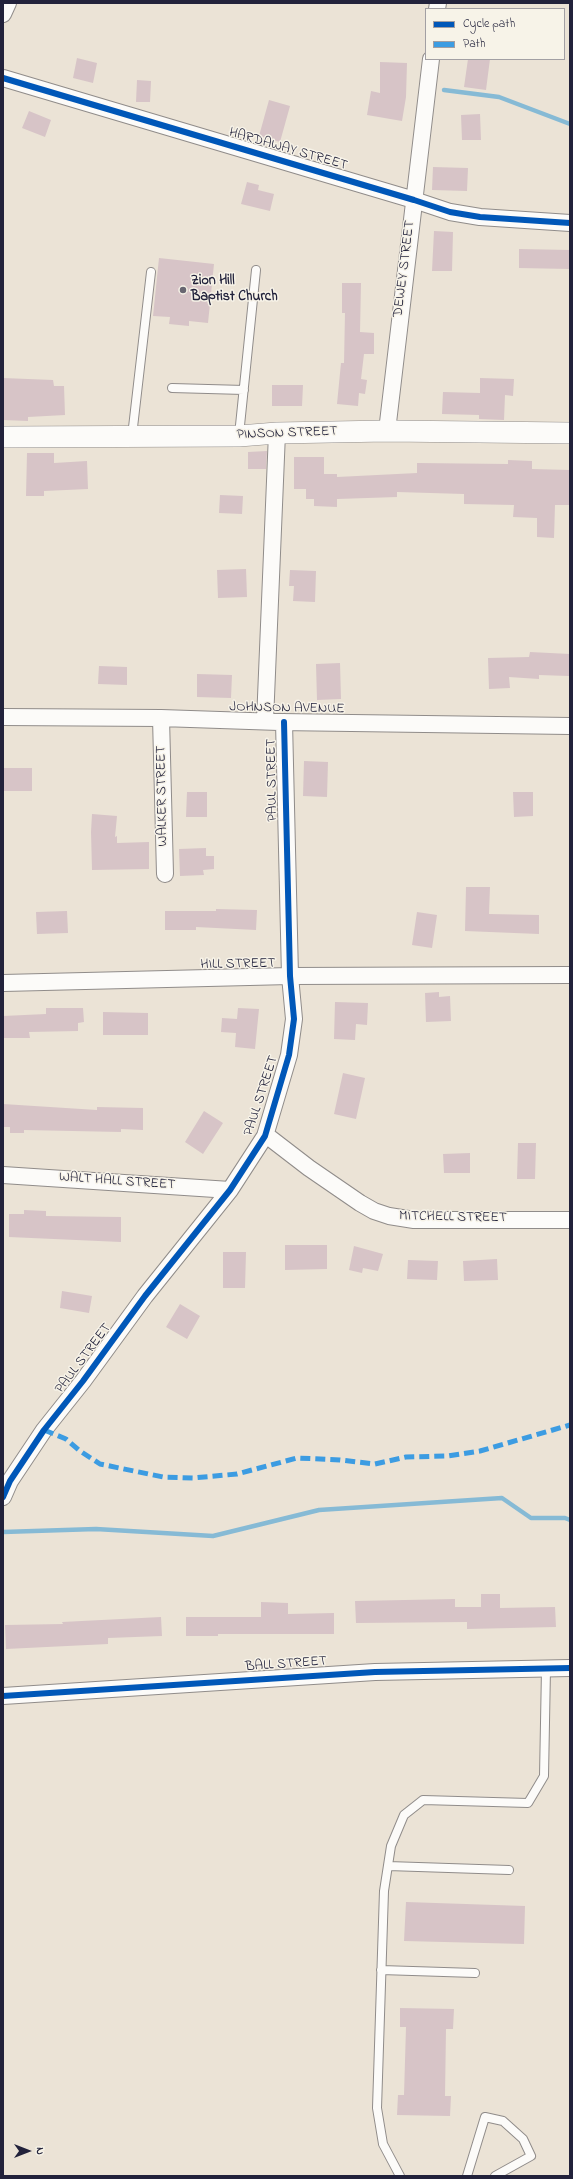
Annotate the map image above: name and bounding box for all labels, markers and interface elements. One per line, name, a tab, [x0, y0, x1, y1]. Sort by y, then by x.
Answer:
legend	[425, 8, 565, 60]
text: Cycle path	[463, 15, 515, 33]
text: Path	[463, 35, 485, 53]
street label: HARDAWAY STREET	[227, 125, 349, 175]
street label: DEWEY STREET	[391, 219, 419, 319]
place label: Zion Hill Baptist Church	[191, 274, 278, 306]
marker: Zion Hill Baptist Church	[178, 285, 188, 295]
street label: PINSON STREET	[236, 424, 338, 444]
street label: JOHNSON AVENUE	[229, 700, 345, 718]
street label: PAUL STREET	[264, 738, 282, 822]
street label: WALKER STREET	[154, 745, 172, 847]
street label: HILL STREET	[200, 956, 276, 974]
street label: PAUL STREET	[241, 1054, 283, 1138]
street label: WALT HALL STREET	[58, 1170, 176, 1194]
street label: MITCHELL STREET	[399, 1209, 507, 1227]
street label: PAUL STREET	[52, 1321, 116, 1397]
street label: BALL STREET	[245, 1654, 327, 1676]
north arrow	[8, 2131, 48, 2171]
text: N	[32, 2147, 48, 2155]

